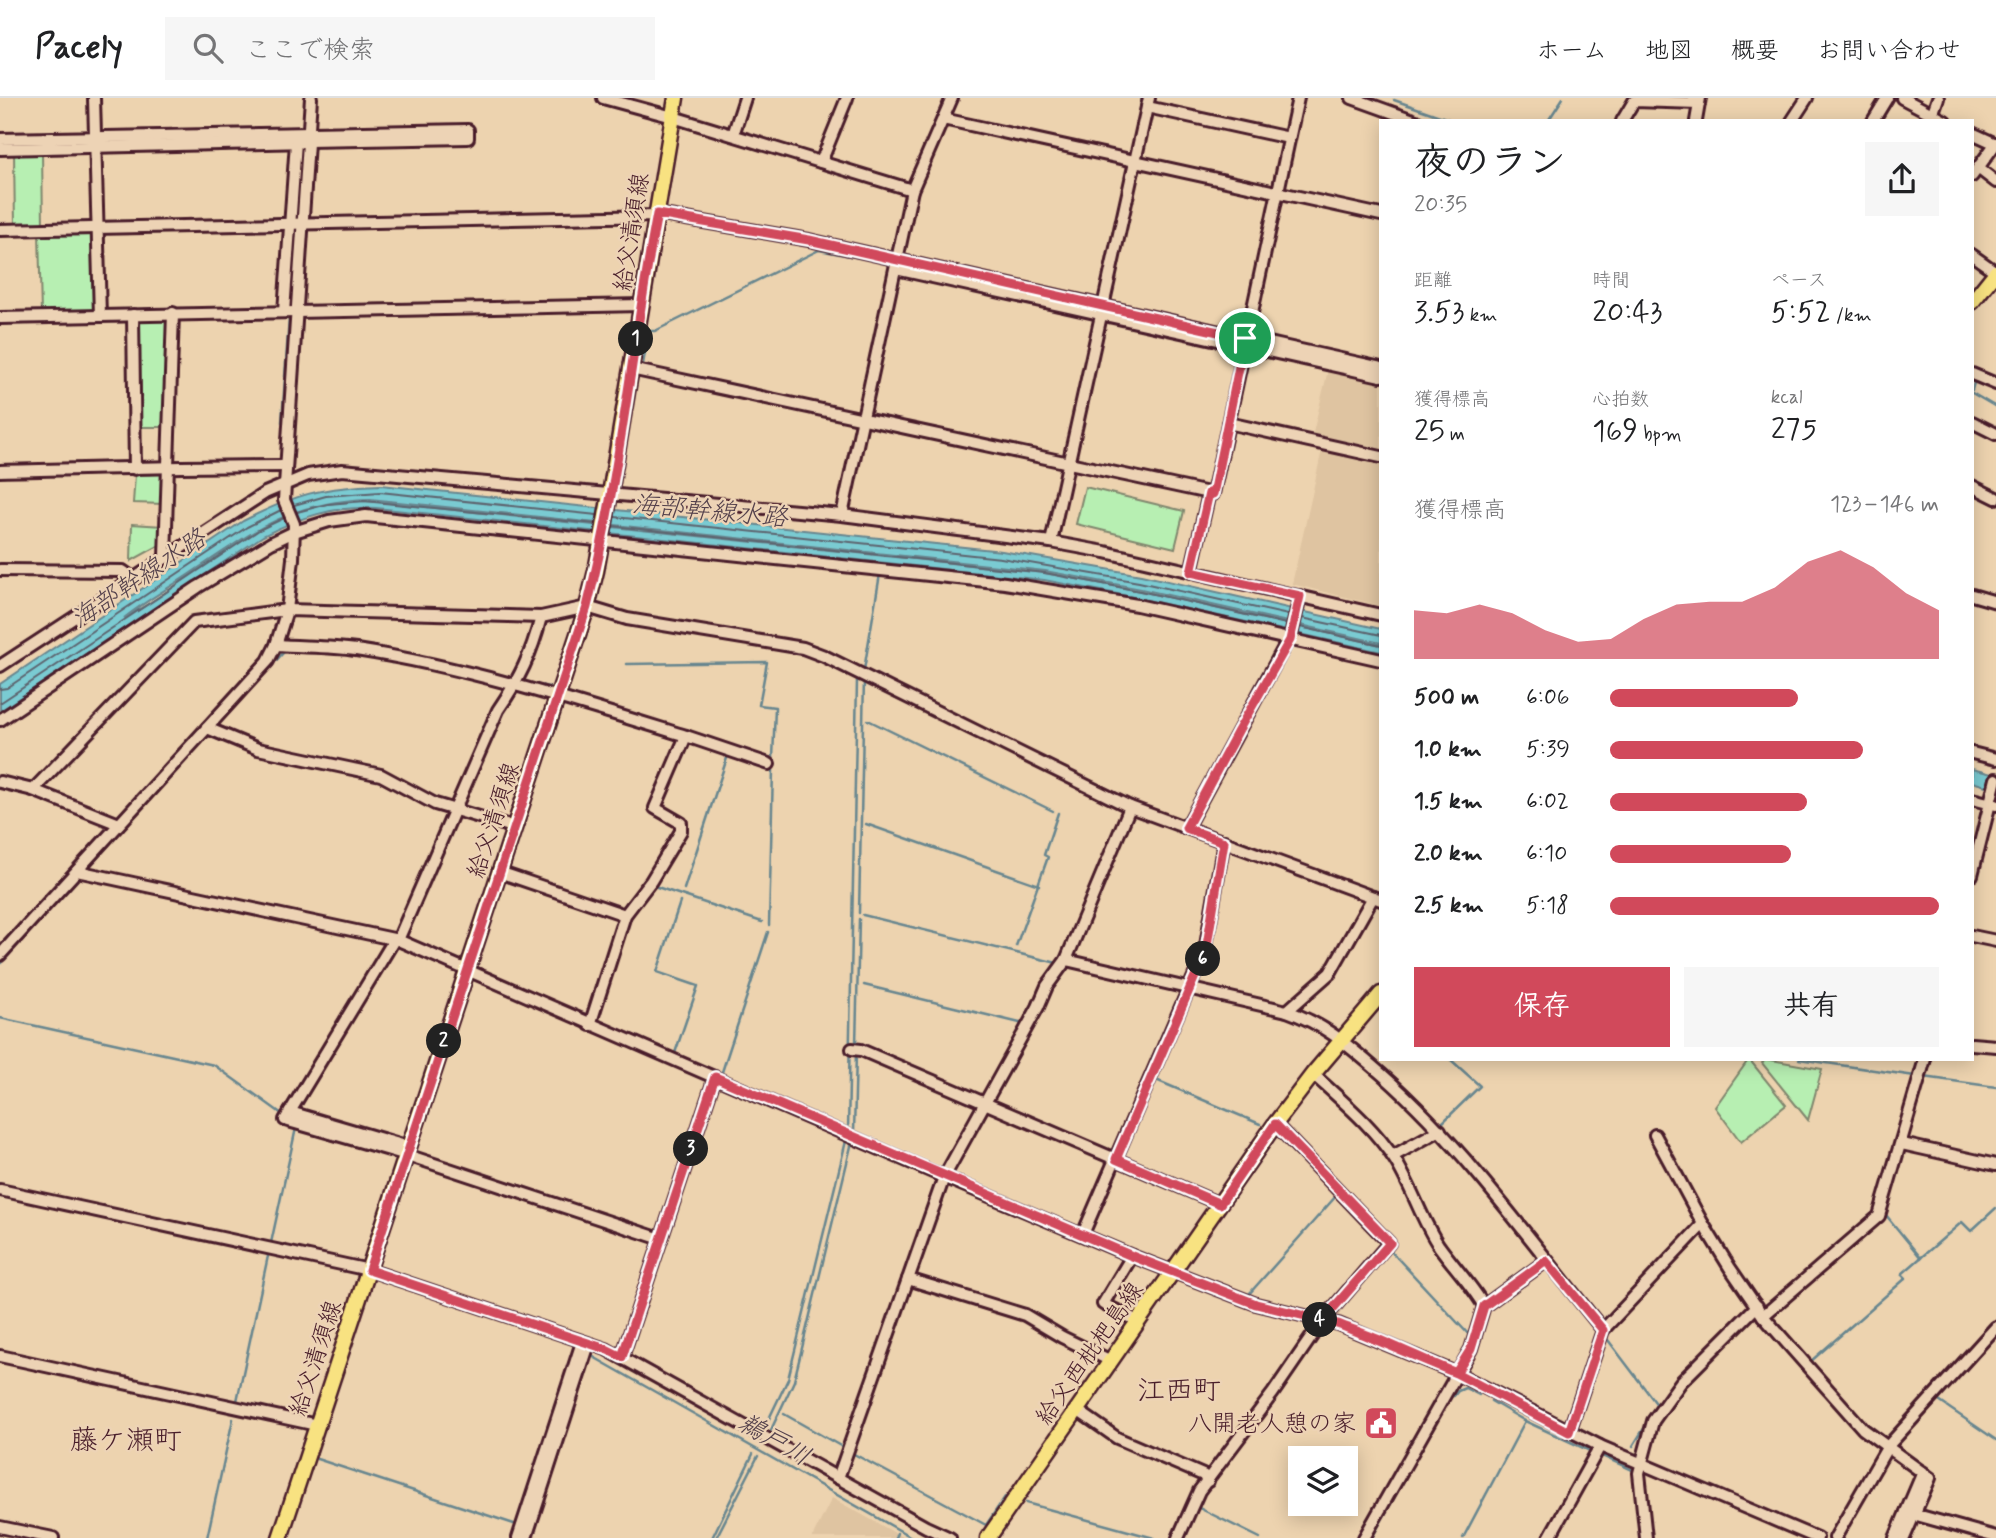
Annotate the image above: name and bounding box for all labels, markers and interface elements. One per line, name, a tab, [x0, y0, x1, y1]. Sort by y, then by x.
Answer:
search box	[165, 17, 655, 80]
text: Pacely	[35, 26, 123, 70]
icon: search	[189, 29, 227, 67]
text: ここで検索	[245, 34, 375, 68]
text: ホーム	[1536, 36, 1607, 67]
text: 地図	[1645, 36, 1693, 67]
text: 概要	[1731, 36, 1779, 67]
text: お問い合わせ	[1817, 36, 1961, 67]
text: 夜のラン	[1414, 139, 1566, 188]
button: share	[1865, 142, 1939, 216]
street label: 給父清須線	[608, 171, 657, 294]
text: 20:35	[1414, 190, 1467, 220]
text: 距離	[1414, 268, 1452, 293]
text: 時間	[1592, 268, 1630, 293]
text: ペース	[1771, 268, 1827, 293]
text: 3.53	[1414, 293, 1465, 332]
text: 20:43	[1592, 293, 1662, 332]
text: 5:52	[1771, 293, 1831, 332]
text: km	[1465, 303, 1497, 328]
text: /km	[1831, 303, 1872, 328]
pin	[1215, 308, 1275, 368]
icon: arrive	[1226, 319, 1264, 357]
pin: 1	[618, 322, 654, 356]
text: 1	[631, 326, 640, 351]
text: kcal	[1771, 385, 1803, 410]
text: 獲得標高	[1414, 387, 1490, 412]
text: 心拍数	[1592, 387, 1649, 412]
text: 275	[1771, 410, 1817, 449]
text: 25	[1414, 412, 1445, 451]
text: 169	[1592, 412, 1638, 451]
text: m	[1445, 422, 1465, 447]
text: bpm	[1638, 422, 1682, 447]
water label: 海部幹線水路	[631, 488, 791, 536]
text: 123–146 m	[1830, 490, 1939, 520]
text: 獲得標高	[1414, 496, 1506, 526]
water label: 海部幹線水路	[65, 521, 215, 637]
text: 500 m	[1414, 683, 1479, 713]
text: 6:06	[1526, 683, 1570, 713]
text: 1.0 km	[1414, 735, 1482, 765]
text: 5:39	[1526, 735, 1570, 765]
street label: 給父清須線	[461, 759, 528, 882]
text: 1.5 km	[1414, 787, 1483, 817]
text: 6:02	[1526, 787, 1569, 817]
text: 2.0 km	[1414, 839, 1483, 869]
text: 6:10	[1526, 839, 1567, 869]
text: 2.5 km	[1414, 891, 1484, 921]
text: 5:18	[1526, 891, 1569, 921]
pin: 6	[1186, 942, 1220, 976]
text: 6	[1198, 946, 1207, 971]
button: 保存	[1414, 967, 1670, 1047]
button: 共有	[1684, 967, 1939, 1047]
pin: 2	[426, 1024, 462, 1058]
text: 2	[439, 1028, 448, 1053]
pin: 3	[674, 1132, 708, 1166]
text: 3	[686, 1136, 695, 1161]
street label: 給父西枇杷島線	[1029, 1276, 1151, 1432]
street label: 給父清須線	[283, 1297, 350, 1420]
pin: 4	[1302, 1302, 1338, 1338]
text: 4	[1314, 1307, 1325, 1332]
district label: 江西町	[1137, 1373, 1221, 1410]
public building icon: 八開老人憩の家	[1362, 1404, 1400, 1442]
water label: 鵜戸川	[732, 1407, 816, 1475]
place label: 八開老人憩の家	[1188, 1409, 1356, 1440]
district label: 藤ケ瀬町	[70, 1423, 182, 1460]
map controls	[1288, 1446, 1358, 1516]
button: layers	[1288, 1446, 1358, 1516]

